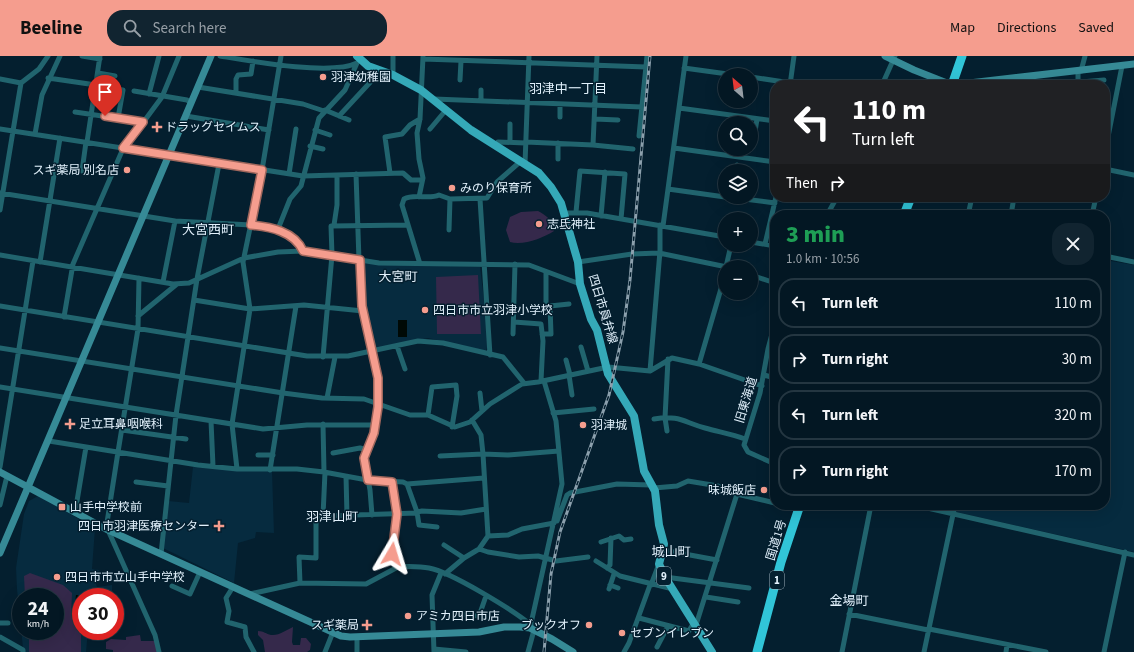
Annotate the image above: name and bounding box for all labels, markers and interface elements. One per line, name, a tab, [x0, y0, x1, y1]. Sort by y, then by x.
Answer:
search box	[107, 10, 387, 46]
text: Beeline	[20, 15, 83, 42]
icon: search	[121, 17, 143, 39]
text: Search here	[153, 18, 227, 39]
text: Map	[950, 18, 975, 38]
text: Directions	[997, 18, 1056, 38]
text: Saved	[1078, 18, 1114, 38]
north arrow	[718, 68, 758, 108]
map controls	[718, 68, 758, 300]
place label: 羽津幼稚園	[331, 69, 391, 86]
marker: 羽津幼稚園	[318, 72, 328, 82]
pin	[88, 75, 122, 116]
district label: 羽津中一丁目	[529, 80, 607, 98]
icon: arrive	[94, 81, 116, 103]
text: 110 m	[852, 90, 926, 130]
icon: left	[786, 96, 838, 148]
button: search	[718, 116, 758, 156]
place label: ドラッグセイムス	[165, 119, 261, 136]
marker: ドラッグセイムス	[152, 122, 162, 132]
text: Turn left	[852, 127, 914, 152]
place label: スギ薬局 別名店	[33, 162, 119, 179]
button: layers	[718, 164, 758, 204]
marker: スギ薬局 別名店	[122, 165, 132, 175]
icon: right	[826, 172, 848, 194]
text: Then	[786, 173, 818, 194]
place label: みのり保育所	[460, 180, 532, 197]
marker: みのり保育所	[447, 183, 457, 193]
button: +	[718, 212, 758, 252]
place label: 志氐神社	[547, 216, 595, 233]
text: 3 min	[786, 217, 845, 252]
marker: 志氐神社	[534, 219, 544, 229]
district label: 大宮西町	[182, 221, 234, 239]
button: close	[1052, 223, 1094, 265]
text: 1.0 km · 10:56	[786, 250, 860, 268]
button: −	[718, 260, 758, 300]
district label: 大宮町	[378, 268, 418, 286]
street label: 四日市員弁線	[584, 272, 621, 346]
icon: left	[788, 292, 810, 314]
text: Turn left	[822, 293, 878, 314]
text: 110 m	[1054, 293, 1092, 314]
place label: 四日市市立羽津小学校	[433, 302, 553, 319]
marker: 四日市市立羽津小学校	[420, 305, 430, 315]
icon: right	[788, 348, 810, 370]
text: Turn right	[822, 349, 888, 370]
text: 30 m	[1062, 349, 1092, 370]
street label: 旧東海道	[731, 375, 762, 426]
icon: left	[788, 404, 810, 426]
text: Turn left	[822, 405, 878, 426]
text: 320 m	[1054, 405, 1092, 426]
place label: 足立耳鼻咽喉科	[79, 416, 163, 433]
place label: 羽津城	[591, 417, 627, 434]
marker: 足立耳鼻咽喉科	[64, 418, 76, 430]
marker: 羽津城	[578, 420, 588, 430]
icon: right	[788, 460, 810, 482]
text: Turn right	[822, 461, 888, 482]
text: 170 m	[1054, 461, 1092, 482]
place label: 味城飯店	[708, 482, 756, 499]
marker: 味城飯店	[759, 485, 769, 495]
place label: 山手中学校前	[70, 499, 142, 516]
marker: 山手中学校前	[57, 502, 67, 512]
district label: 羽津山町	[306, 508, 358, 526]
place label: 四日市羽津医療センター	[78, 518, 210, 535]
street label: 国道1号	[762, 518, 791, 563]
marker: 四日市羽津医療センター	[213, 520, 225, 532]
position arrow	[371, 533, 413, 575]
district label: 城山町	[651, 543, 691, 561]
road number: 9	[657, 567, 671, 585]
place label: 四日市市立山手中学校	[65, 569, 185, 586]
road number: 1	[770, 571, 784, 589]
marker: 四日市市立山手中学校	[52, 572, 62, 582]
speed limit sign: 30	[72, 588, 124, 640]
district label: 金場町	[829, 592, 869, 610]
text: 24	[27, 595, 49, 623]
place label: アミカ四日市店	[416, 608, 500, 625]
marker: アミカ四日市店	[403, 611, 413, 621]
text: km/h	[27, 617, 49, 631]
place label: スギ薬局	[311, 617, 359, 634]
place label: ブックオフ	[521, 617, 581, 634]
marker: スギ薬局	[362, 620, 372, 630]
marker: ブックオフ	[584, 620, 594, 630]
place label: セブンイレブン	[630, 625, 714, 642]
marker: セブンイレブン	[617, 628, 627, 638]

